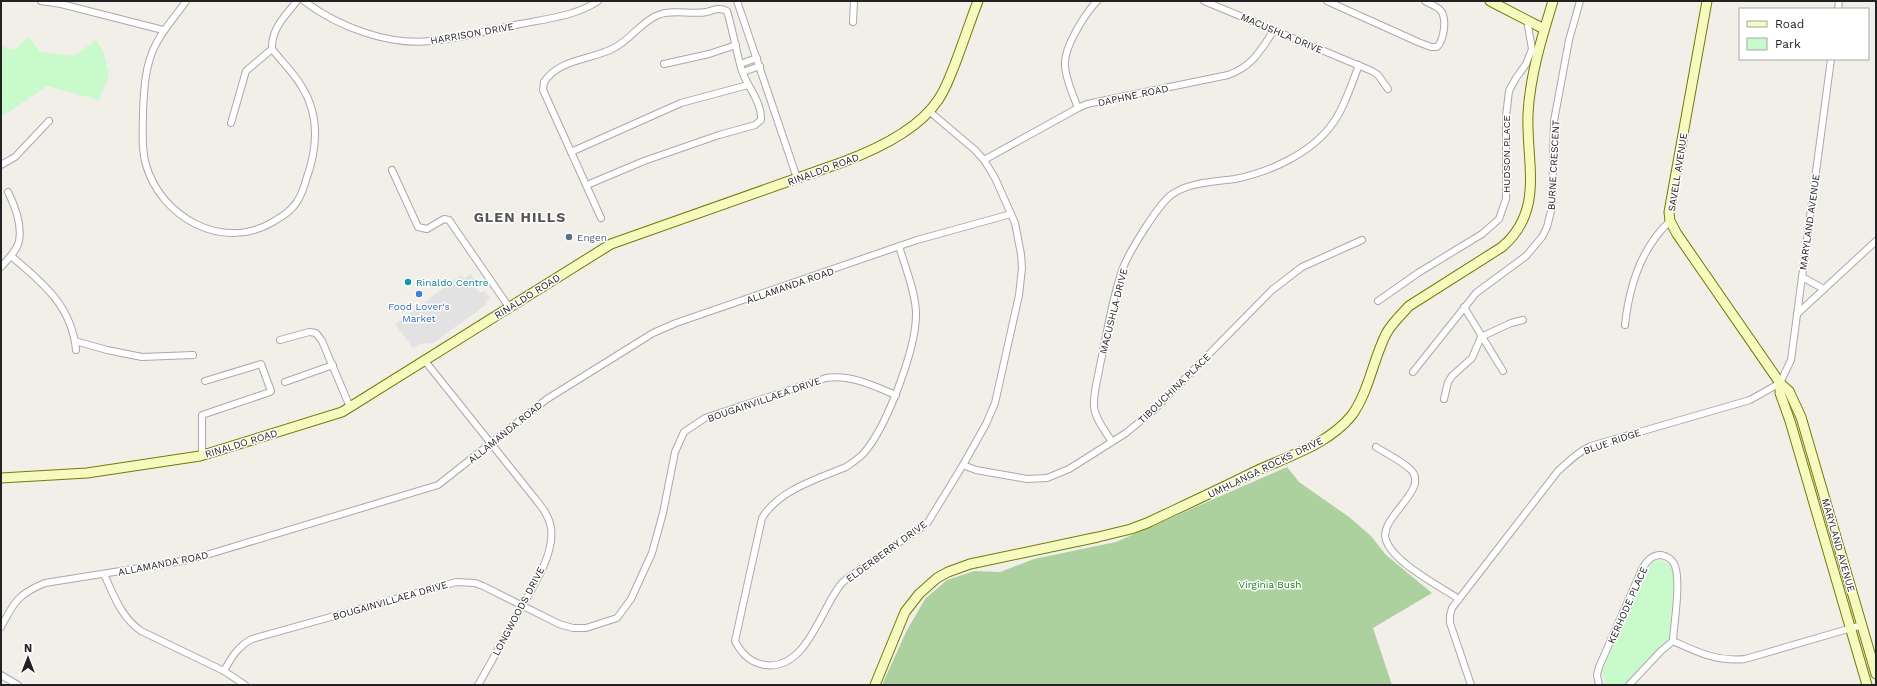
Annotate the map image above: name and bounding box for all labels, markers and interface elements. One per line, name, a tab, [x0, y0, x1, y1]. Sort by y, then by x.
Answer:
legend	[1739, 8, 1869, 60]
street label: MACUSHLA DRIVE	[1239, 11, 1324, 56]
text: Road	[1775, 17, 1804, 31]
street label: HARRISON DRIVE	[430, 21, 515, 46]
text: Park	[1775, 37, 1801, 51]
street label: DAPHNE ROAD	[1097, 83, 1169, 108]
street label: HUDSON PLACE	[1501, 115, 1512, 193]
street label: BURNE CRESCENT	[1546, 120, 1561, 210]
street label: SAVELL AVENUE	[1666, 132, 1689, 212]
street label: RINALDO ROAD	[786, 151, 860, 188]
street label: MARYLAND AVENUE	[1797, 173, 1822, 271]
district label: GLEN HILLS	[474, 209, 566, 225]
marker: Engen	[564, 232, 574, 242]
place label: Engen	[577, 232, 607, 243]
street label: ALLAMANDA ROAD	[745, 265, 835, 306]
street label: MACUSHLA DRIVE	[1098, 267, 1129, 355]
street label: RINALDO ROAD	[492, 272, 562, 321]
marker: Rinaldo Centre	[403, 277, 413, 287]
place label: Rinaldo Centre	[416, 277, 489, 288]
marker: Food Lover's Market	[414, 289, 424, 299]
place label: Food Lover's Market	[388, 301, 450, 324]
street label: TIBOUCHINA PLACE	[1136, 351, 1213, 426]
street label: BOUGAINVILLAEA DRIVE	[706, 375, 822, 424]
street label: ALLAMANDA ROAD	[466, 399, 544, 466]
street label: RINALDO ROAD	[204, 427, 279, 460]
street label: BLUE RIDGE	[1582, 427, 1642, 456]
street label: UMHLANGA ROCKS DRIVE	[1206, 435, 1324, 500]
street label: MARYLAND AVENUE	[1820, 497, 1857, 593]
street label: ELDERBERRY DRIVE	[844, 518, 929, 584]
street label: ALLAMANDA ROAD	[117, 549, 209, 578]
street label: LONGWOODS DRIVE	[490, 565, 547, 657]
street label: KERHODE PLACE	[1606, 565, 1649, 645]
street label: BOUGAINVILLAEA DRIVE	[331, 579, 449, 622]
park label: Virginia Bush	[1239, 579, 1301, 590]
north arrow	[8, 638, 48, 678]
text: N	[24, 642, 32, 655]

